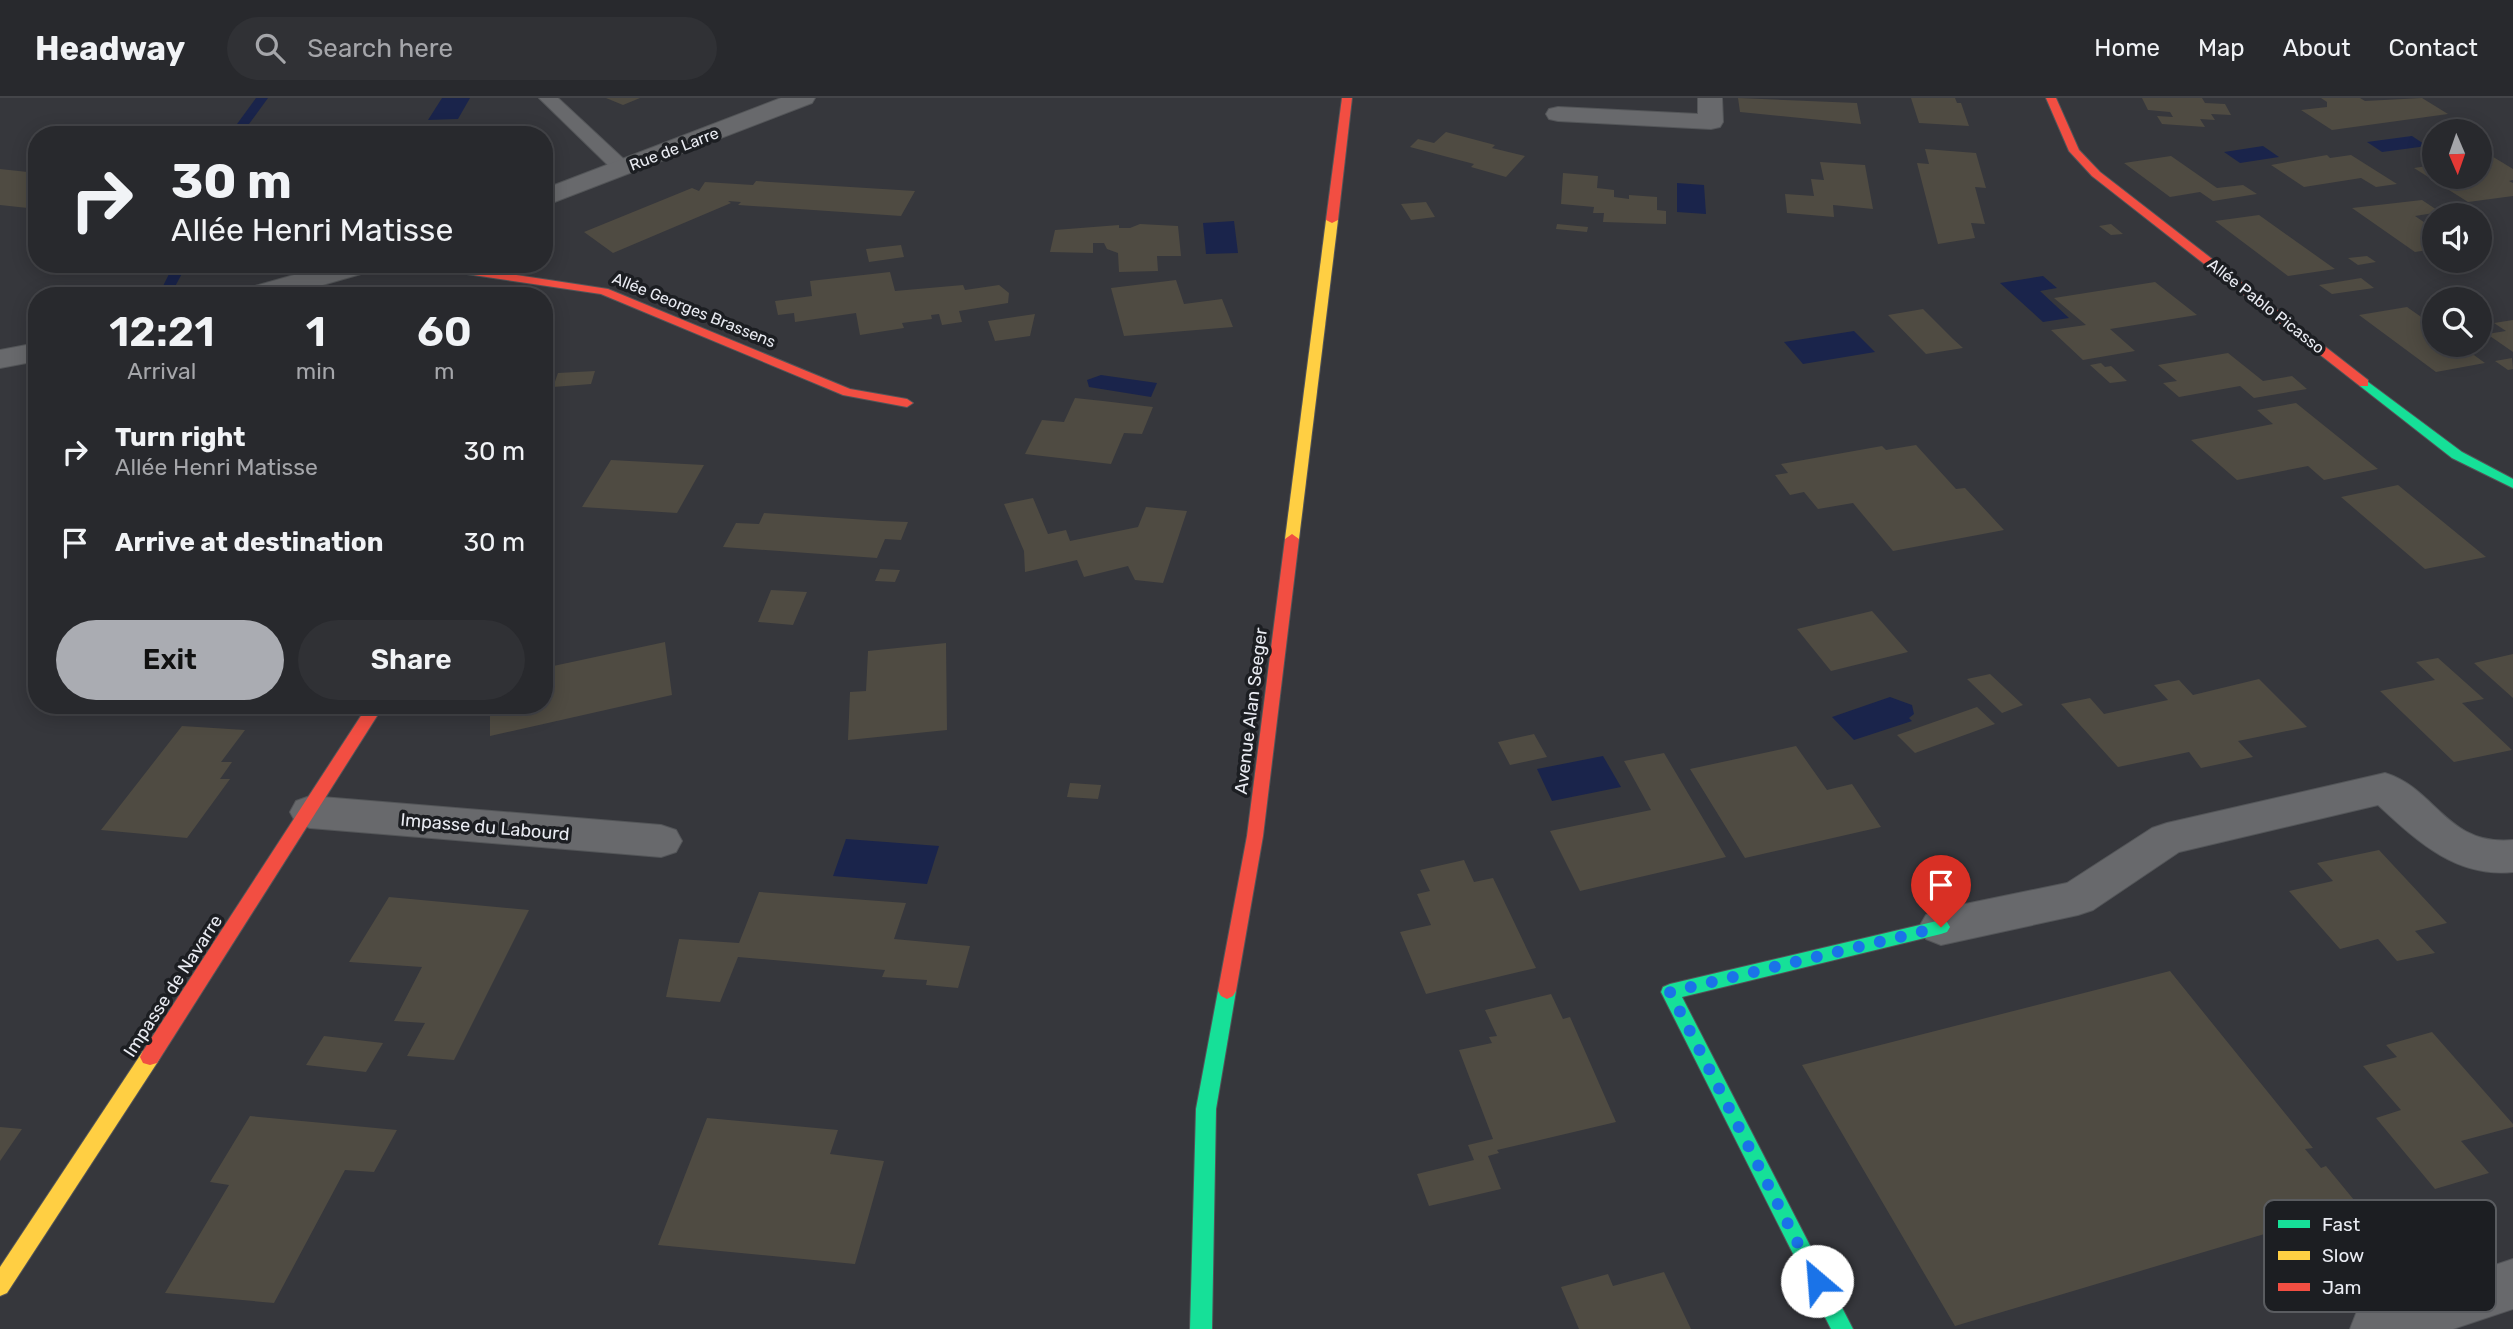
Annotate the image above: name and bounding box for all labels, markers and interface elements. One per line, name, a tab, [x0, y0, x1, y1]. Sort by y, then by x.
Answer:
search box	[227, 17, 717, 80]
text: Headway	[35, 29, 185, 68]
icon: search	[251, 29, 289, 67]
text: Search here	[307, 33, 453, 64]
text: Home	[2094, 34, 2160, 62]
text: Map	[2198, 34, 2245, 62]
text: About	[2283, 34, 2351, 62]
text: Contact	[2389, 34, 2478, 62]
north arrow	[2422, 119, 2492, 189]
map controls	[2422, 119, 2492, 357]
street label: Rue de Larre	[627, 123, 721, 175]
text: 30 m	[171, 152, 292, 210]
icon: right	[56, 154, 147, 245]
button: sound	[2422, 203, 2492, 273]
text: Allée Henri Matisse	[171, 211, 453, 249]
street label: Allée Pablo Picasso	[2204, 254, 2328, 358]
street label: Allée Georges Brassens	[610, 269, 778, 351]
button: search	[2422, 287, 2492, 357]
text: 12:21	[109, 307, 215, 357]
text: 1	[306, 307, 326, 357]
text: 60	[417, 307, 472, 357]
text: Arrival	[127, 357, 196, 385]
text: min	[296, 357, 336, 385]
text: m	[434, 357, 455, 385]
text: Turn right	[115, 422, 245, 453]
icon: right	[56, 433, 94, 471]
text: 30 m	[463, 436, 525, 467]
text: Allée Henri Matisse	[115, 453, 318, 481]
icon: arrive	[56, 524, 94, 562]
text: Arrive at destination	[115, 527, 383, 558]
text: 30 m	[463, 527, 525, 558]
button: Exit	[56, 620, 284, 700]
button: Share	[298, 620, 525, 700]
street label: Avenue Alan Seeger	[1230, 626, 1272, 796]
street label: Impasse du Labourd	[400, 809, 570, 845]
pin	[1911, 855, 1971, 927]
icon: arrive	[1922, 866, 1960, 904]
street label: Impasse de Navarre	[119, 911, 227, 1061]
legend	[2264, 1200, 2496, 1312]
text: Fast	[2322, 1213, 2361, 1236]
position arrow	[1780, 1244, 1854, 1318]
text: Slow	[2322, 1244, 2364, 1267]
text: Jam	[2322, 1276, 2361, 1299]

